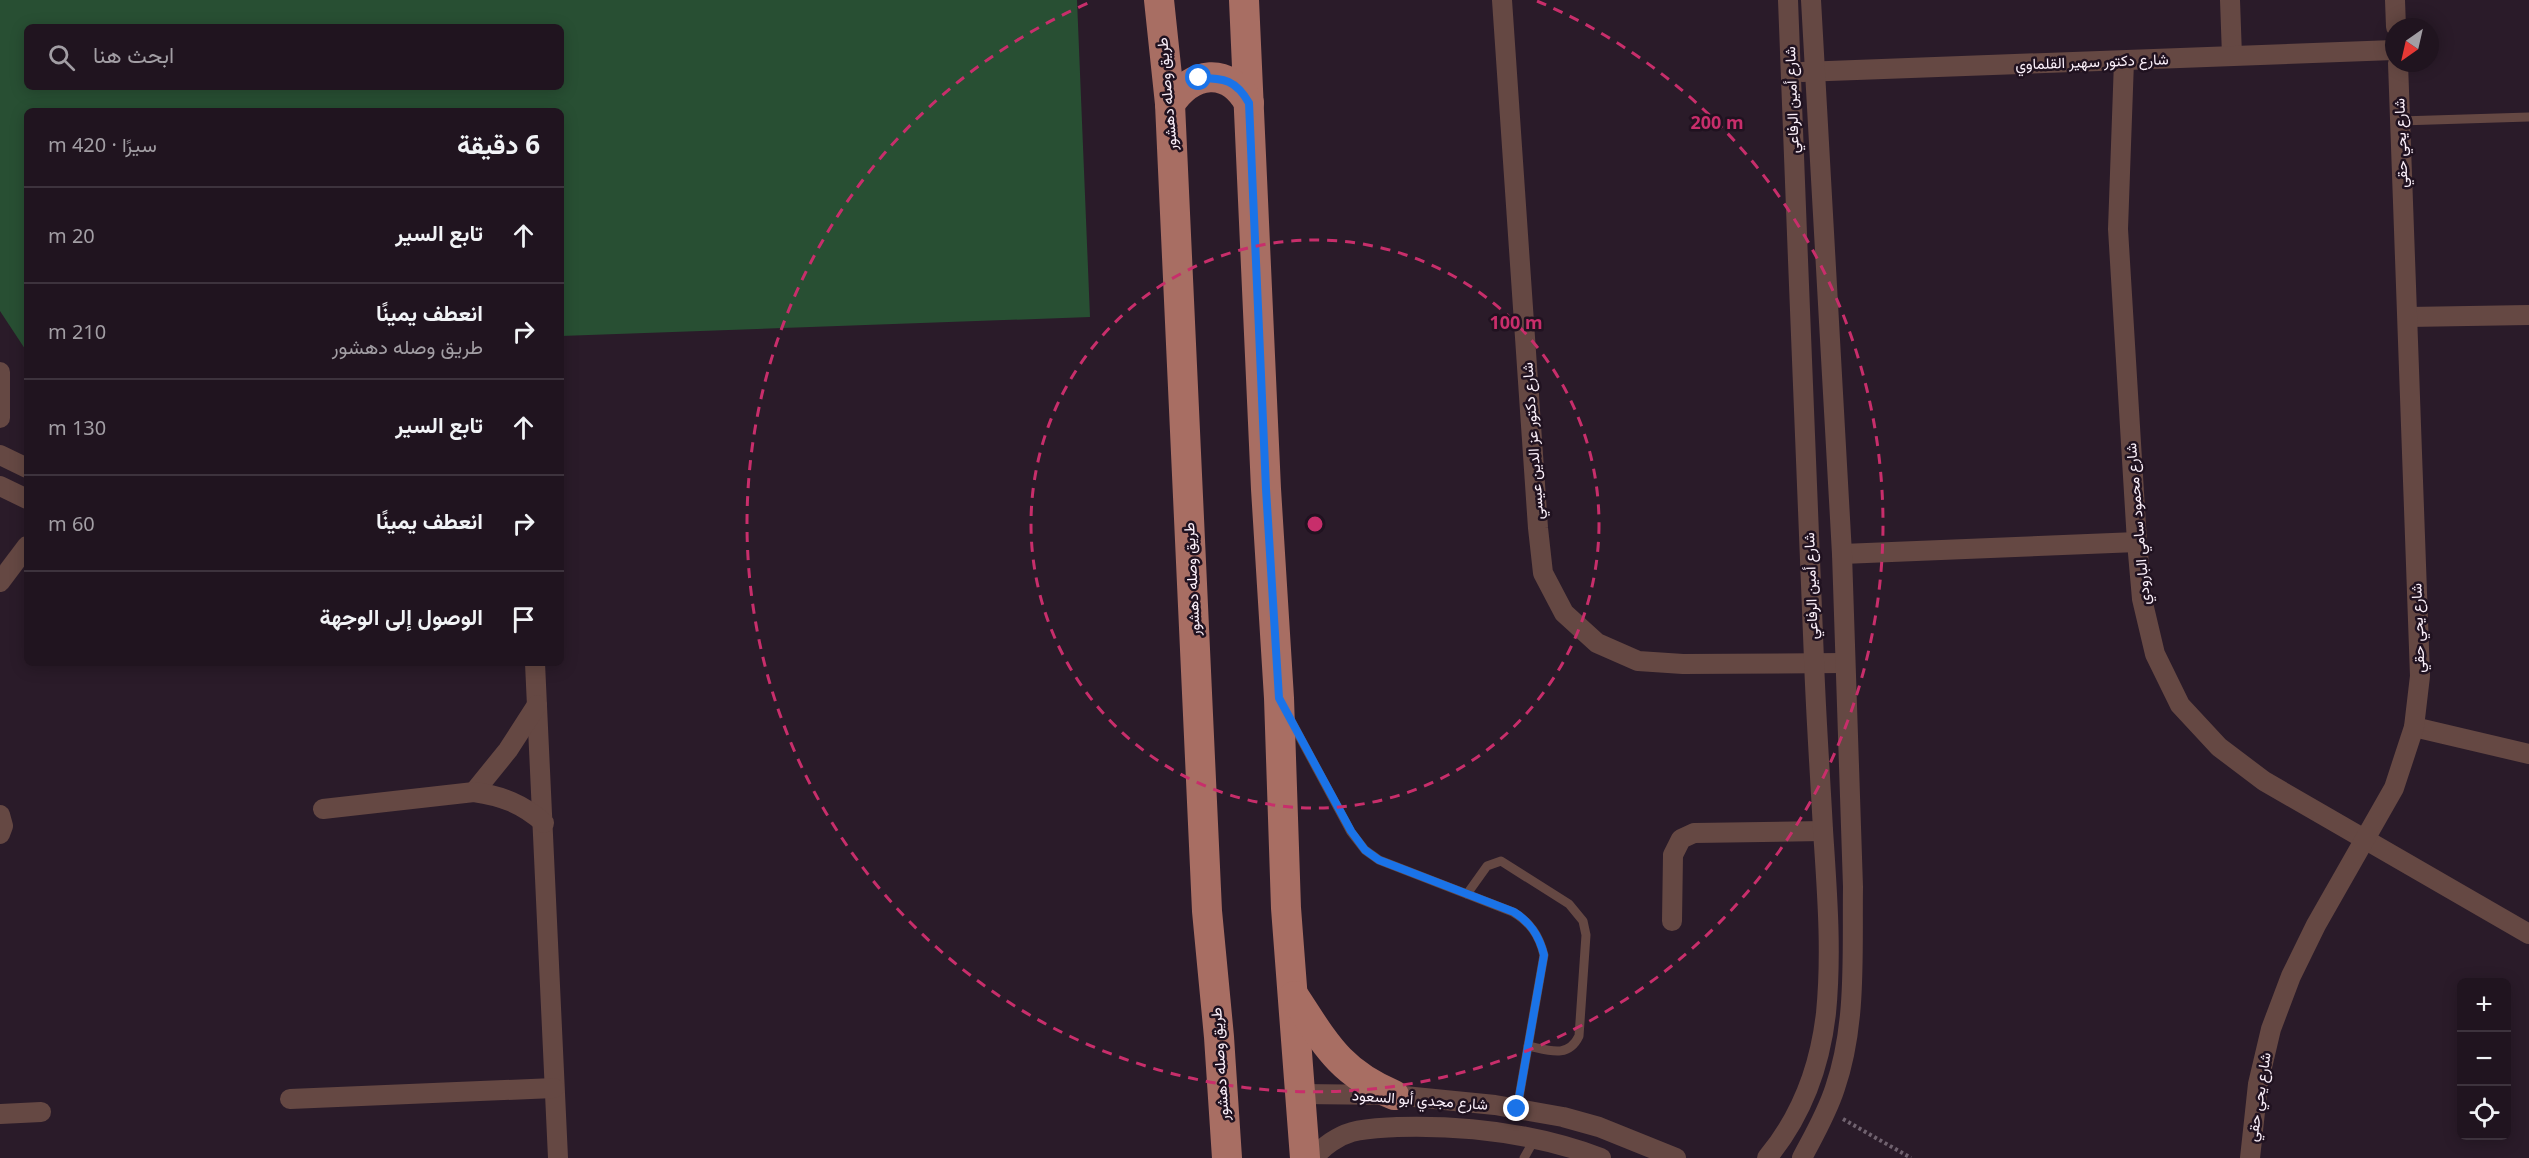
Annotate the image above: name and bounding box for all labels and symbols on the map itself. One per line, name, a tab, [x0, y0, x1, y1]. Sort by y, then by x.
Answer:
north arrow	[2385, 18, 2439, 72]
street label: طريق وصله دهشور	[1151, 36, 1182, 152]
street label: شارع أمين الرفاعي	[1779, 46, 1807, 154]
street label: شارع دكتور سهير القلماوي	[2015, 48, 2169, 78]
route start	[1185, 64, 1211, 90]
street label: شارع يحي حقي	[2388, 97, 2416, 188]
text: 200 m	[1690, 110, 1744, 134]
text: 100 m	[1489, 310, 1543, 334]
street label: شارع دكتور عز الدين عيسي	[1517, 361, 1551, 520]
street label: شارع محمود سامي البارودي	[2120, 442, 2158, 606]
centre of rings	[1305, 514, 1325, 534]
street label: طريق وصله دهشور	[1178, 522, 1205, 637]
street label: شارع أمين الرفاعي	[1798, 532, 1826, 640]
street label: شارع يحي حقي	[2405, 582, 2433, 673]
street label: طريق وصله دهشور	[1205, 1007, 1234, 1122]
street label: شارع يحي حقي	[2241, 1051, 2279, 1143]
street label: شارع مجدي أبو السعود	[1351, 1084, 1489, 1118]
route end	[1503, 1095, 1529, 1121]

